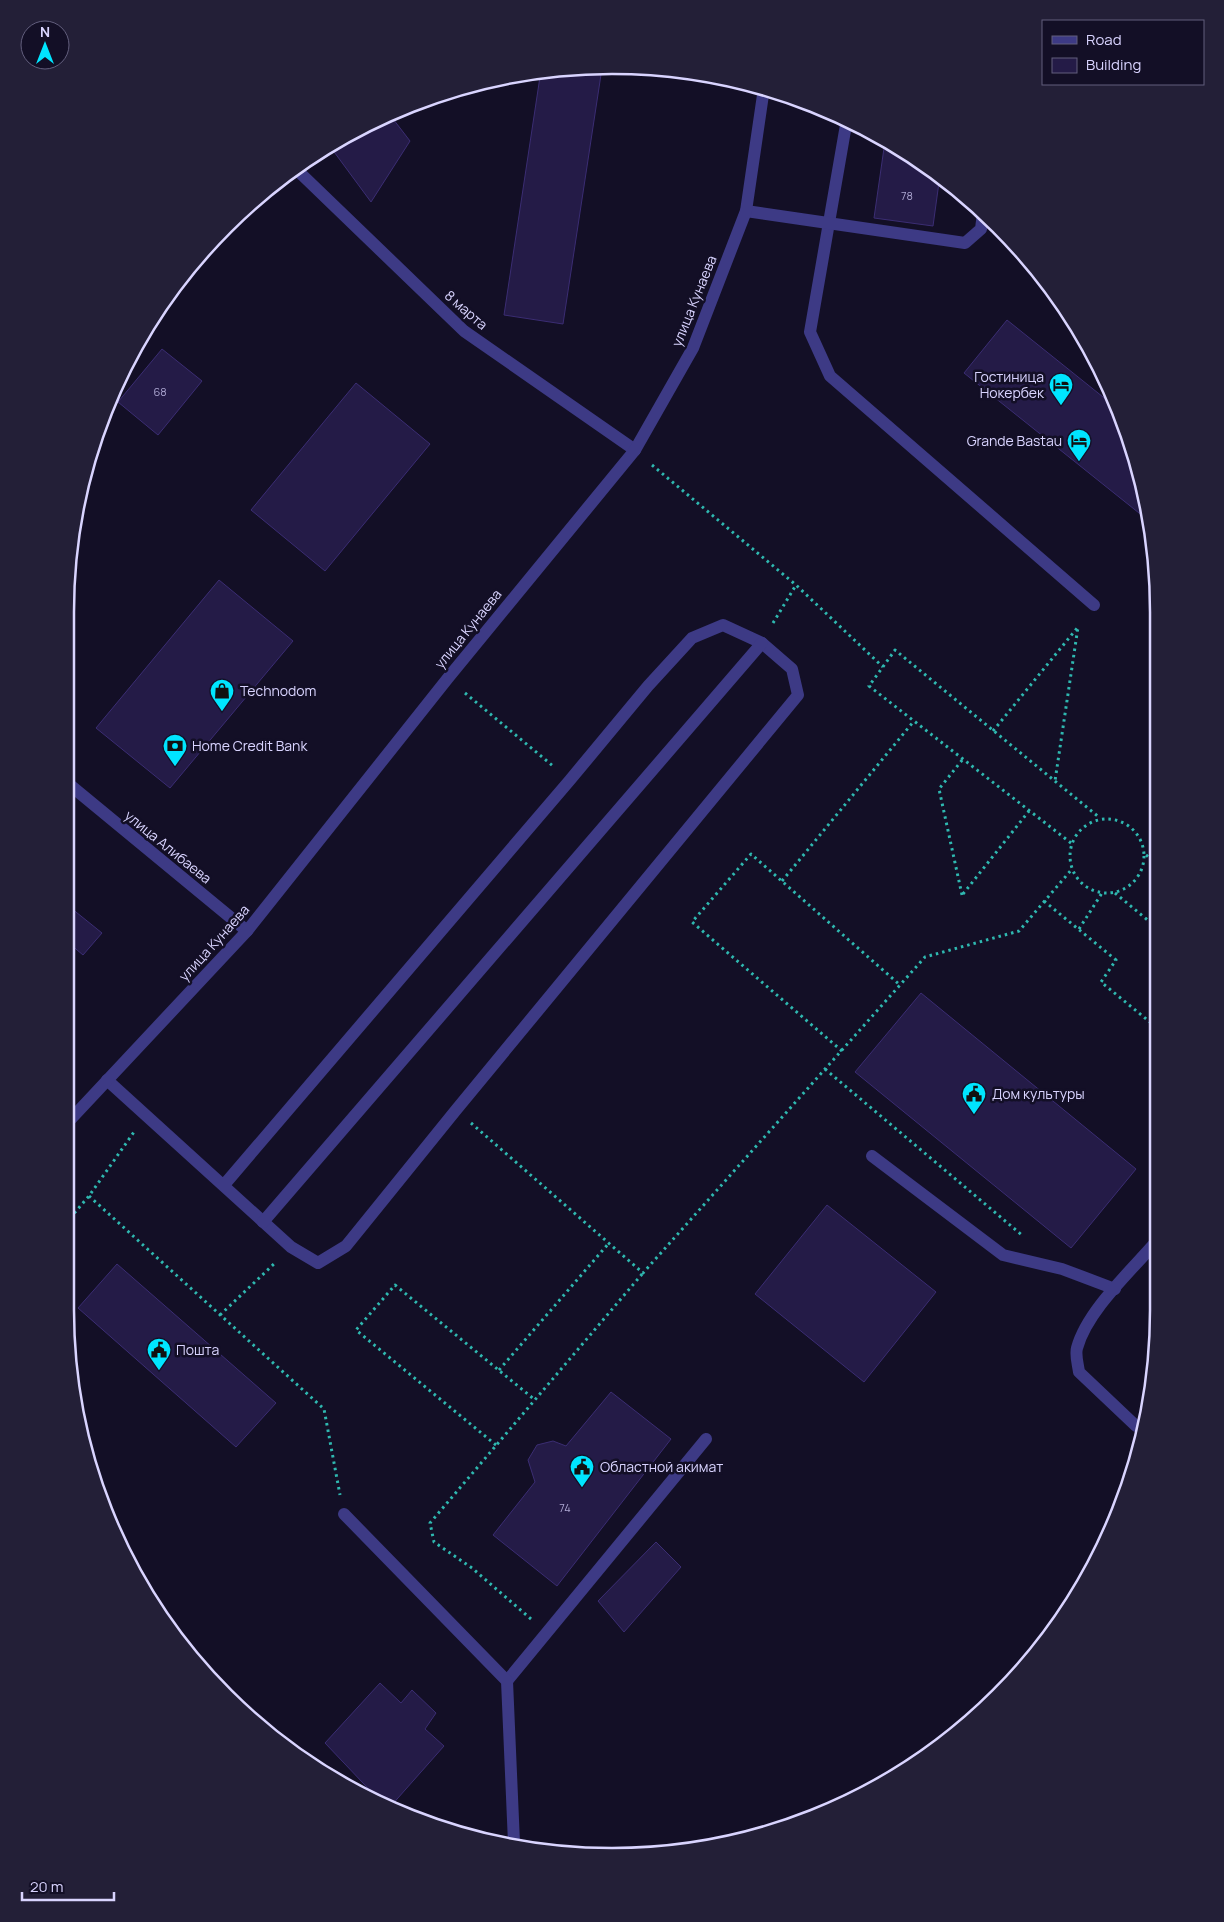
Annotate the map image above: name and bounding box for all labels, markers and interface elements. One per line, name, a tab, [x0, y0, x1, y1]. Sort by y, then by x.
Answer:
north arrow	[20, 20, 70, 70]
legend	[1042, 20, 1204, 85]
text: N	[40, 22, 50, 41]
text: Road	[1086, 29, 1122, 50]
text: Building	[1086, 54, 1141, 75]
house number: 78	[901, 188, 913, 203]
street label: улица Кунаева	[667, 252, 720, 349]
street label: 8 марта	[441, 286, 492, 334]
place label: Гостиница Нокербек	[974, 367, 1045, 402]
hotel icon: Гостиница Нокербек	[1048, 372, 1074, 406]
house number: 68	[153, 384, 167, 399]
hotel icon: Grande Bastau	[1066, 428, 1092, 462]
place label: Grande Bastau	[967, 431, 1062, 450]
street label: улица Кунаева	[430, 585, 505, 672]
shop icon: Technodom	[209, 678, 235, 712]
place label: Technodom	[240, 681, 317, 700]
bank icon: Home Credit Bank	[162, 733, 188, 767]
place label: Home Credit Bank	[192, 736, 308, 755]
street label: улица Алибаева	[121, 806, 216, 888]
street label: улица Кунаева	[174, 900, 253, 985]
public building icon: Дом культуры	[961, 1081, 987, 1115]
place label: Дом культуры	[992, 1084, 1085, 1103]
public building icon: Пошта	[146, 1337, 172, 1371]
place label: Пошта	[176, 1340, 219, 1359]
public building icon: Областной акимат	[569, 1454, 595, 1488]
place label: Областной акимат	[600, 1457, 723, 1476]
house number: 74	[559, 1500, 571, 1515]
scale bar	[22, 1870, 115, 1902]
text: 20 m	[30, 1876, 63, 1897]

